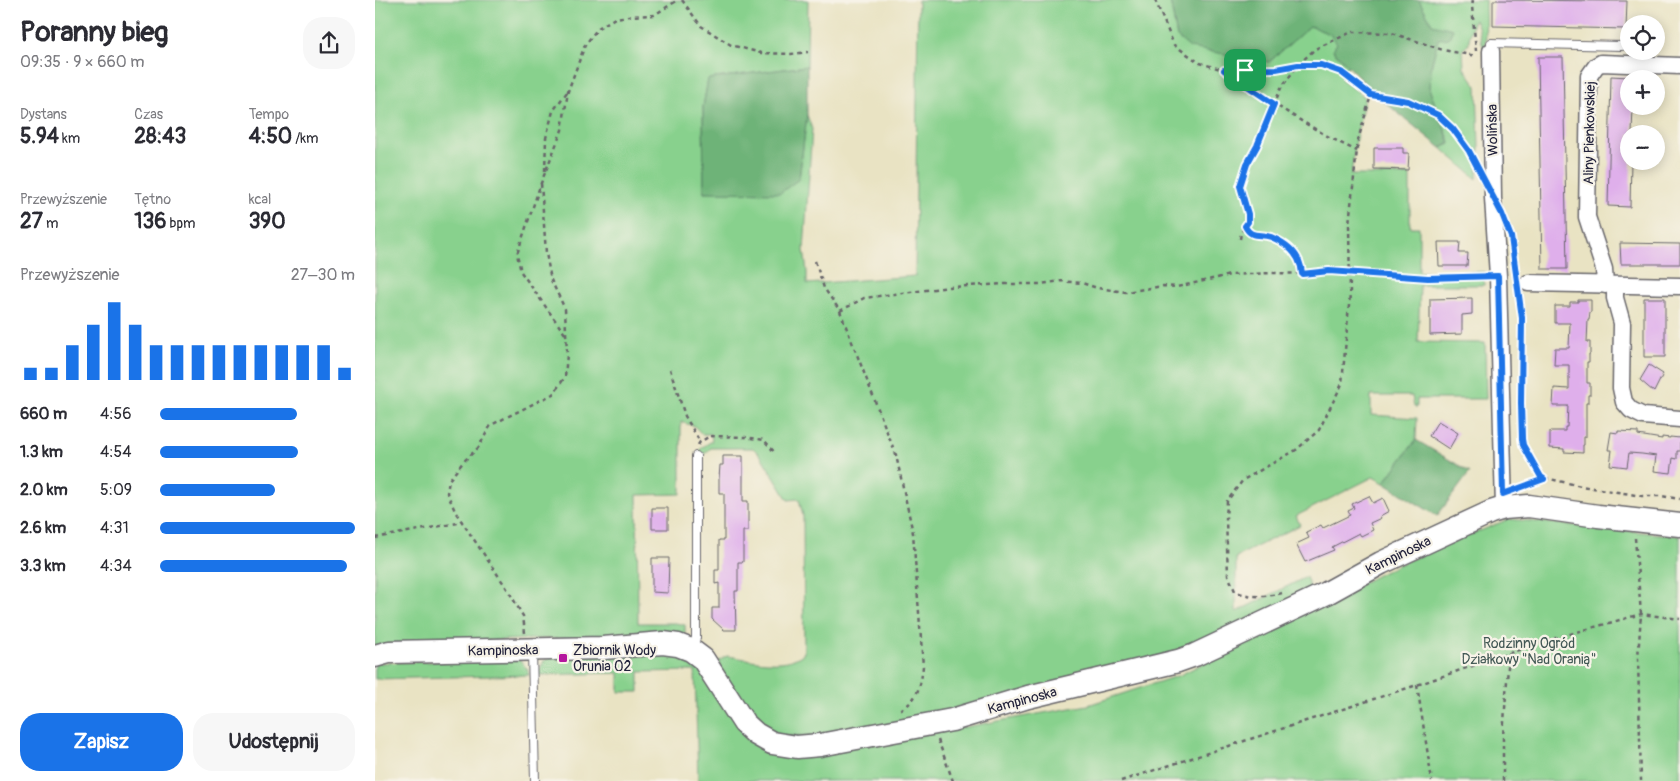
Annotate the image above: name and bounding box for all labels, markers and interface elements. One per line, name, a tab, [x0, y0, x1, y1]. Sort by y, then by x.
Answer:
text: Poranny bieg	[20, 15, 168, 50]
map controls	[1620, 15, 1665, 170]
button: locate	[1620, 15, 1665, 60]
button: share	[303, 17, 355, 69]
pin	[1224, 49, 1266, 91]
text: 09:35 · 9 × 660 m	[20, 52, 144, 72]
icon: arrive	[1231, 56, 1259, 84]
button: +	[1620, 70, 1665, 115]
street label: Aliny Pienkowskiej	[1580, 81, 1599, 185]
street label: Wolińska	[1484, 104, 1501, 156]
text: Dystans	[20, 106, 67, 123]
text: Czas	[134, 106, 163, 123]
text: Tempo	[249, 106, 289, 123]
text: 5.94	[20, 123, 59, 150]
text: 28:43	[134, 123, 186, 150]
text: 4:50	[249, 123, 292, 150]
button: −	[1620, 125, 1665, 170]
text: km	[59, 130, 80, 147]
text: /km	[292, 130, 319, 147]
text: Przewyższenie	[20, 191, 107, 208]
text: Tętno	[134, 191, 171, 208]
text: kcal	[249, 191, 271, 208]
text: 27	[20, 208, 43, 235]
text: 136	[134, 208, 166, 235]
text: 390	[249, 208, 286, 235]
text: m	[43, 215, 58, 232]
text: bpm	[166, 215, 195, 232]
text: Przewyższenie	[20, 265, 119, 285]
text: 27–30 m	[291, 265, 355, 285]
text: 660 m	[20, 404, 67, 424]
text: 4:56	[100, 404, 132, 424]
text: 1.3 km	[20, 442, 63, 462]
text: 4:54	[100, 442, 132, 462]
text: 2.0 km	[20, 480, 68, 500]
text: 5:09	[100, 480, 132, 500]
text: 2.6 km	[20, 518, 66, 538]
text: 4:31	[100, 518, 129, 538]
street label: Kampinoska	[1363, 532, 1434, 579]
text: 3.3 km	[20, 556, 66, 576]
text: 4:34	[100, 556, 132, 576]
park label: Rodzinny Ogród Działkowy "Nad Oranią"	[1461, 635, 1597, 668]
street label: Kampinoska	[468, 641, 538, 660]
place label: Zbiornik Wody Orunia 02	[573, 642, 656, 675]
marker: Zbiornik Wody Orunia 02	[557, 652, 569, 664]
street label: Kampinoska	[986, 683, 1058, 718]
button: Zapisz	[20, 713, 183, 771]
button: Udostępnij	[193, 713, 355, 771]

